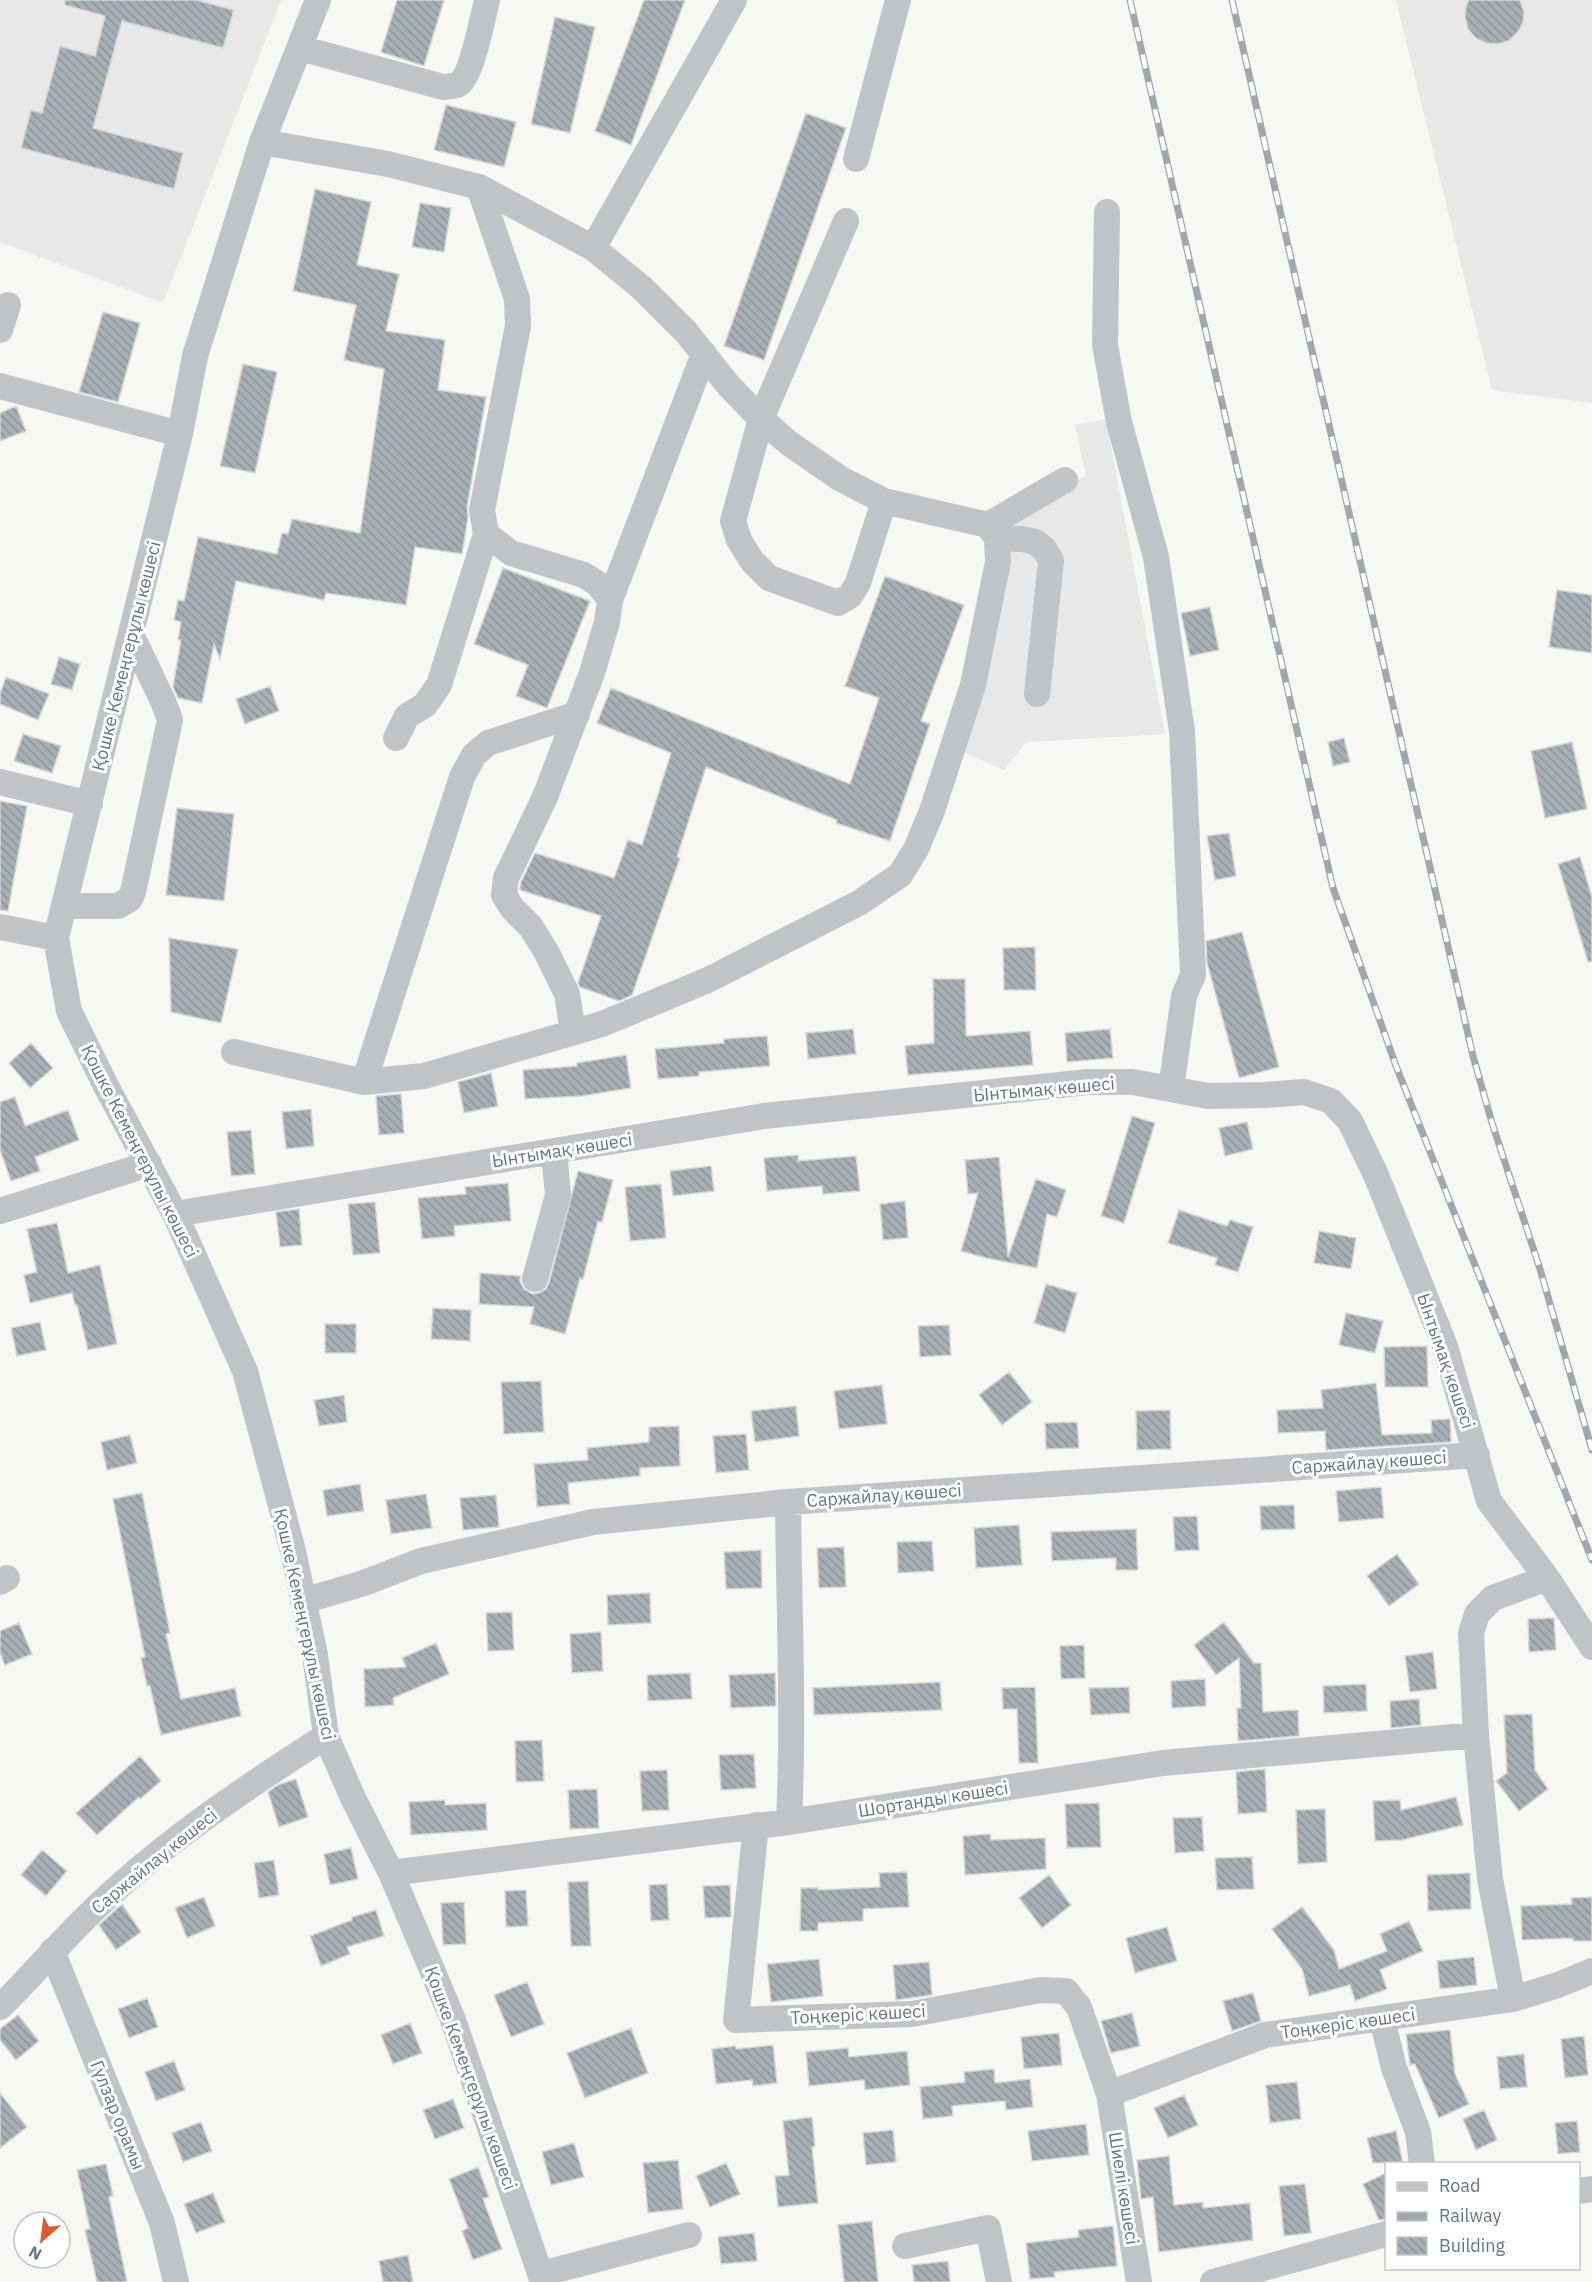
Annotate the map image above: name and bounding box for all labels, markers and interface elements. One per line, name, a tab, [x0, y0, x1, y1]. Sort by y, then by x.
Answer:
street label: Қошке Кемеңгерұлы көшесі	[86, 539, 166, 773]
street label: Қошке Кемеңгерұлы көшесі	[76, 1041, 204, 1261]
street label: Ынтымақ көшесі	[972, 1071, 1116, 1107]
street label: Ынтымақ көшесі	[490, 1128, 634, 1172]
street label: Ынтымақ көшесі	[1412, 1290, 1480, 1432]
street label: Саржайлау көшесі	[1291, 1445, 1447, 1479]
street label: Саржайлау көшесі	[806, 1478, 962, 1512]
street label: Қошке Кемеңгерұлы көшесі	[269, 1506, 341, 1742]
street label: Шортанды көшесі	[856, 1776, 1010, 1822]
street label: Саржайлау көшесі	[86, 1803, 222, 1919]
street label: Қошке Кемеңгерұлы көшесі	[420, 1963, 522, 2193]
street label: Тоңкерiс көшесі	[790, 1999, 926, 2029]
street label: Тоңкерiс көшесі	[1279, 2002, 1417, 2044]
street label: Гүлзар орамы	[86, 2057, 150, 2173]
street label: Шиелі көшесі	[1104, 2130, 1144, 2246]
legend	[1385, 2162, 1580, 2270]
text: Road	[1439, 2174, 1480, 2197]
text: Railway	[1439, 2204, 1501, 2227]
north arrow	[12, 2210, 72, 2270]
text: Building	[1439, 2234, 1506, 2257]
text: N	[25, 2242, 45, 2265]

